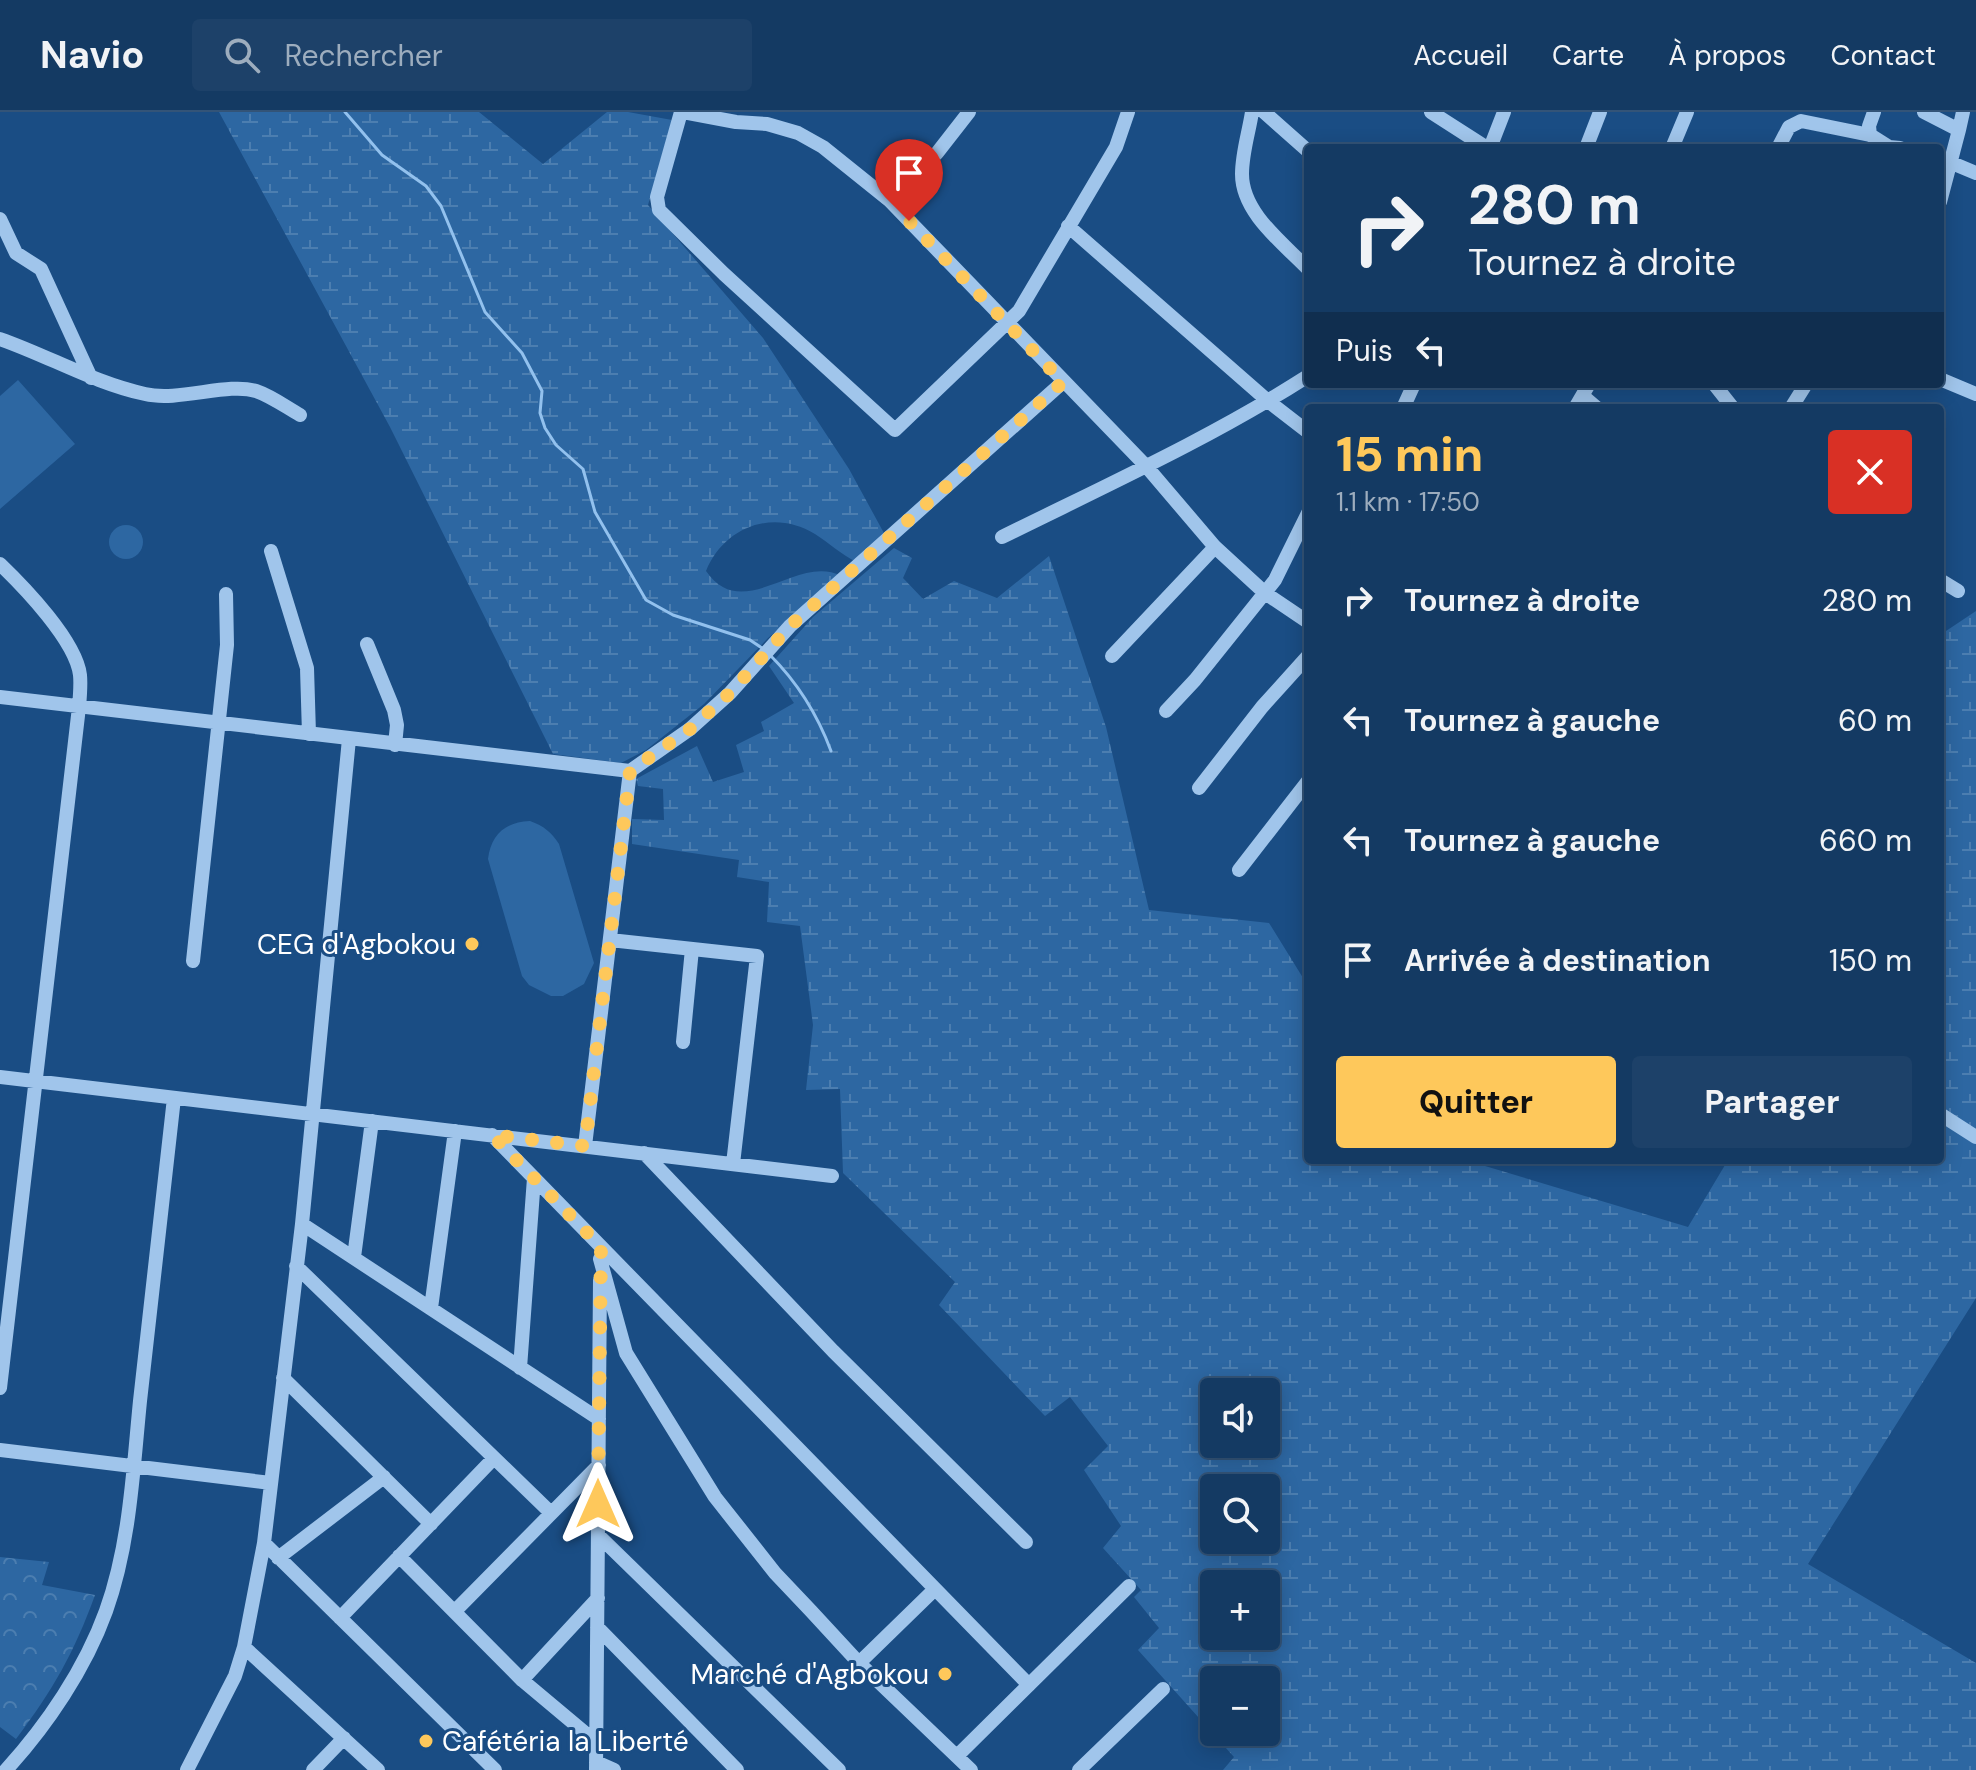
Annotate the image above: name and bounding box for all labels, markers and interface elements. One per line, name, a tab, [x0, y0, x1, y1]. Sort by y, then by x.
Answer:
search box	[192, 19, 752, 91]
text: Navio	[40, 30, 144, 80]
icon: search	[220, 33, 264, 77]
text: Rechercher	[284, 36, 443, 75]
text: Accueil	[1413, 37, 1508, 74]
text: Carte	[1552, 37, 1624, 74]
text: À propos	[1668, 37, 1786, 74]
text: Contact	[1830, 37, 1936, 74]
pin	[875, 139, 943, 221]
icon: arrive	[887, 151, 931, 195]
text: 280 m	[1468, 168, 1641, 241]
icon: right	[1336, 176, 1440, 280]
text: Tournez à droite	[1468, 239, 1736, 286]
icon: left	[1409, 328, 1453, 372]
text: Puis	[1336, 331, 1393, 370]
text: 15 min	[1336, 423, 1483, 486]
button: close	[1828, 430, 1912, 514]
text: 1.1 km · 17:50	[1336, 485, 1480, 519]
icon: right	[1336, 578, 1380, 622]
text: Tournez à droite	[1404, 581, 1640, 620]
text: 280 m	[1822, 581, 1912, 620]
icon: left	[1336, 698, 1380, 742]
text: Tournez à gauche	[1404, 701, 1660, 740]
text: 60 m	[1838, 701, 1912, 740]
icon: left	[1336, 818, 1380, 862]
text: Tournez à gauche	[1404, 821, 1660, 860]
text: 660 m	[1819, 821, 1912, 860]
place label: CEG d'Agbokou	[257, 926, 456, 963]
marker: CEG d'Agbokou	[463, 935, 481, 953]
icon: arrive	[1336, 938, 1380, 982]
text: Arrivée à destination	[1404, 941, 1710, 980]
text: 150 m	[1829, 941, 1912, 980]
button: Quitter	[1336, 1056, 1616, 1148]
button: Partager	[1632, 1056, 1912, 1148]
map controls	[1200, 1378, 1280, 1746]
button: sound	[1200, 1378, 1280, 1458]
position arrow	[556, 1462, 640, 1546]
button: search	[1200, 1474, 1280, 1554]
button: +	[1200, 1570, 1280, 1650]
place label: Marché d'Agbokou	[691, 1656, 929, 1693]
marker: Marché d'Agbokou	[936, 1665, 954, 1683]
button: −	[1200, 1666, 1280, 1746]
place label: Cafétéria la Liberté	[442, 1723, 689, 1760]
marker: Cafétéria la Liberté	[417, 1732, 435, 1750]

